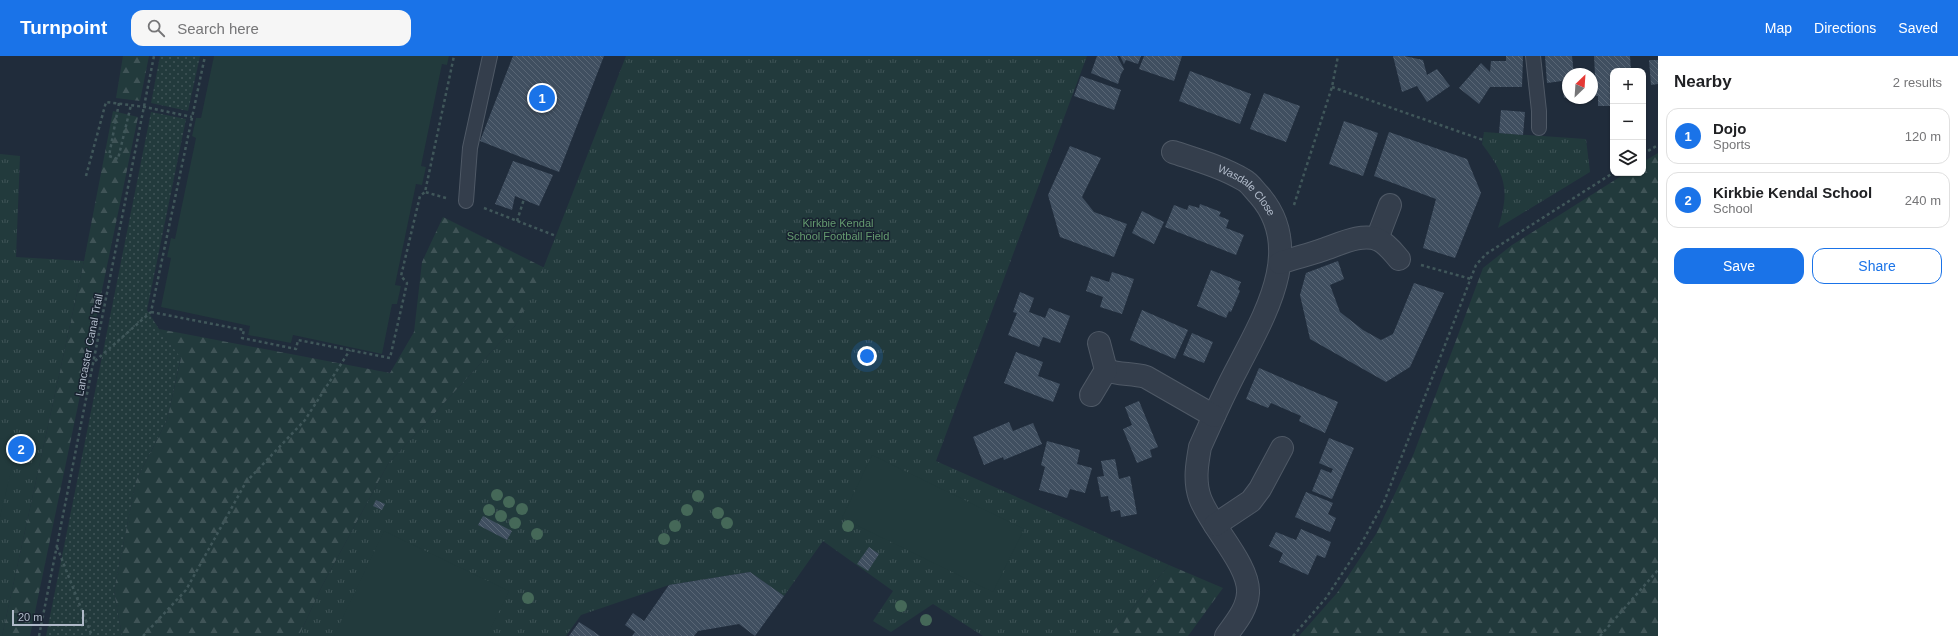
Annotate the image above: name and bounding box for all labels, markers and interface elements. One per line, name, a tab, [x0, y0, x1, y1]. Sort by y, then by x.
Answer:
search box	[131, 10, 411, 46]
text: Turnpoint	[20, 17, 107, 38]
icon: search	[145, 17, 167, 39]
text: Search here	[177, 20, 259, 37]
text: Map	[1765, 20, 1792, 36]
text: Directions	[1814, 20, 1876, 36]
text: Saved	[1898, 20, 1938, 36]
north arrow	[1562, 68, 1598, 104]
map controls	[1610, 68, 1646, 176]
button: +	[1610, 68, 1646, 104]
text: Nearby	[1674, 72, 1732, 91]
text: 2 results	[1893, 75, 1942, 90]
pin: 1	[529, 83, 555, 113]
button: −	[1610, 104, 1646, 140]
text: Dojo	[1713, 120, 1746, 137]
text: 1	[1684, 129, 1692, 144]
text: 120 m	[1905, 129, 1941, 144]
text: Sports	[1713, 137, 1751, 152]
button: layers	[1610, 140, 1646, 176]
street label: Wasdale Close	[1216, 162, 1278, 218]
text: Kirkbie Kendal School	[1713, 184, 1872, 201]
text: 2	[1684, 193, 1692, 208]
text: 240 m	[1905, 193, 1941, 208]
text: School	[1713, 201, 1753, 216]
park label: Kirkbie Kendal School Football Field	[787, 217, 889, 242]
button: Save	[1674, 248, 1804, 284]
button: Share	[1812, 248, 1942, 284]
street label: Lancaster Canal Trail	[73, 293, 105, 397]
your location	[857, 346, 877, 366]
pin: 2	[8, 434, 34, 464]
scale bar	[12, 608, 84, 627]
text: 20 m	[18, 611, 42, 623]

